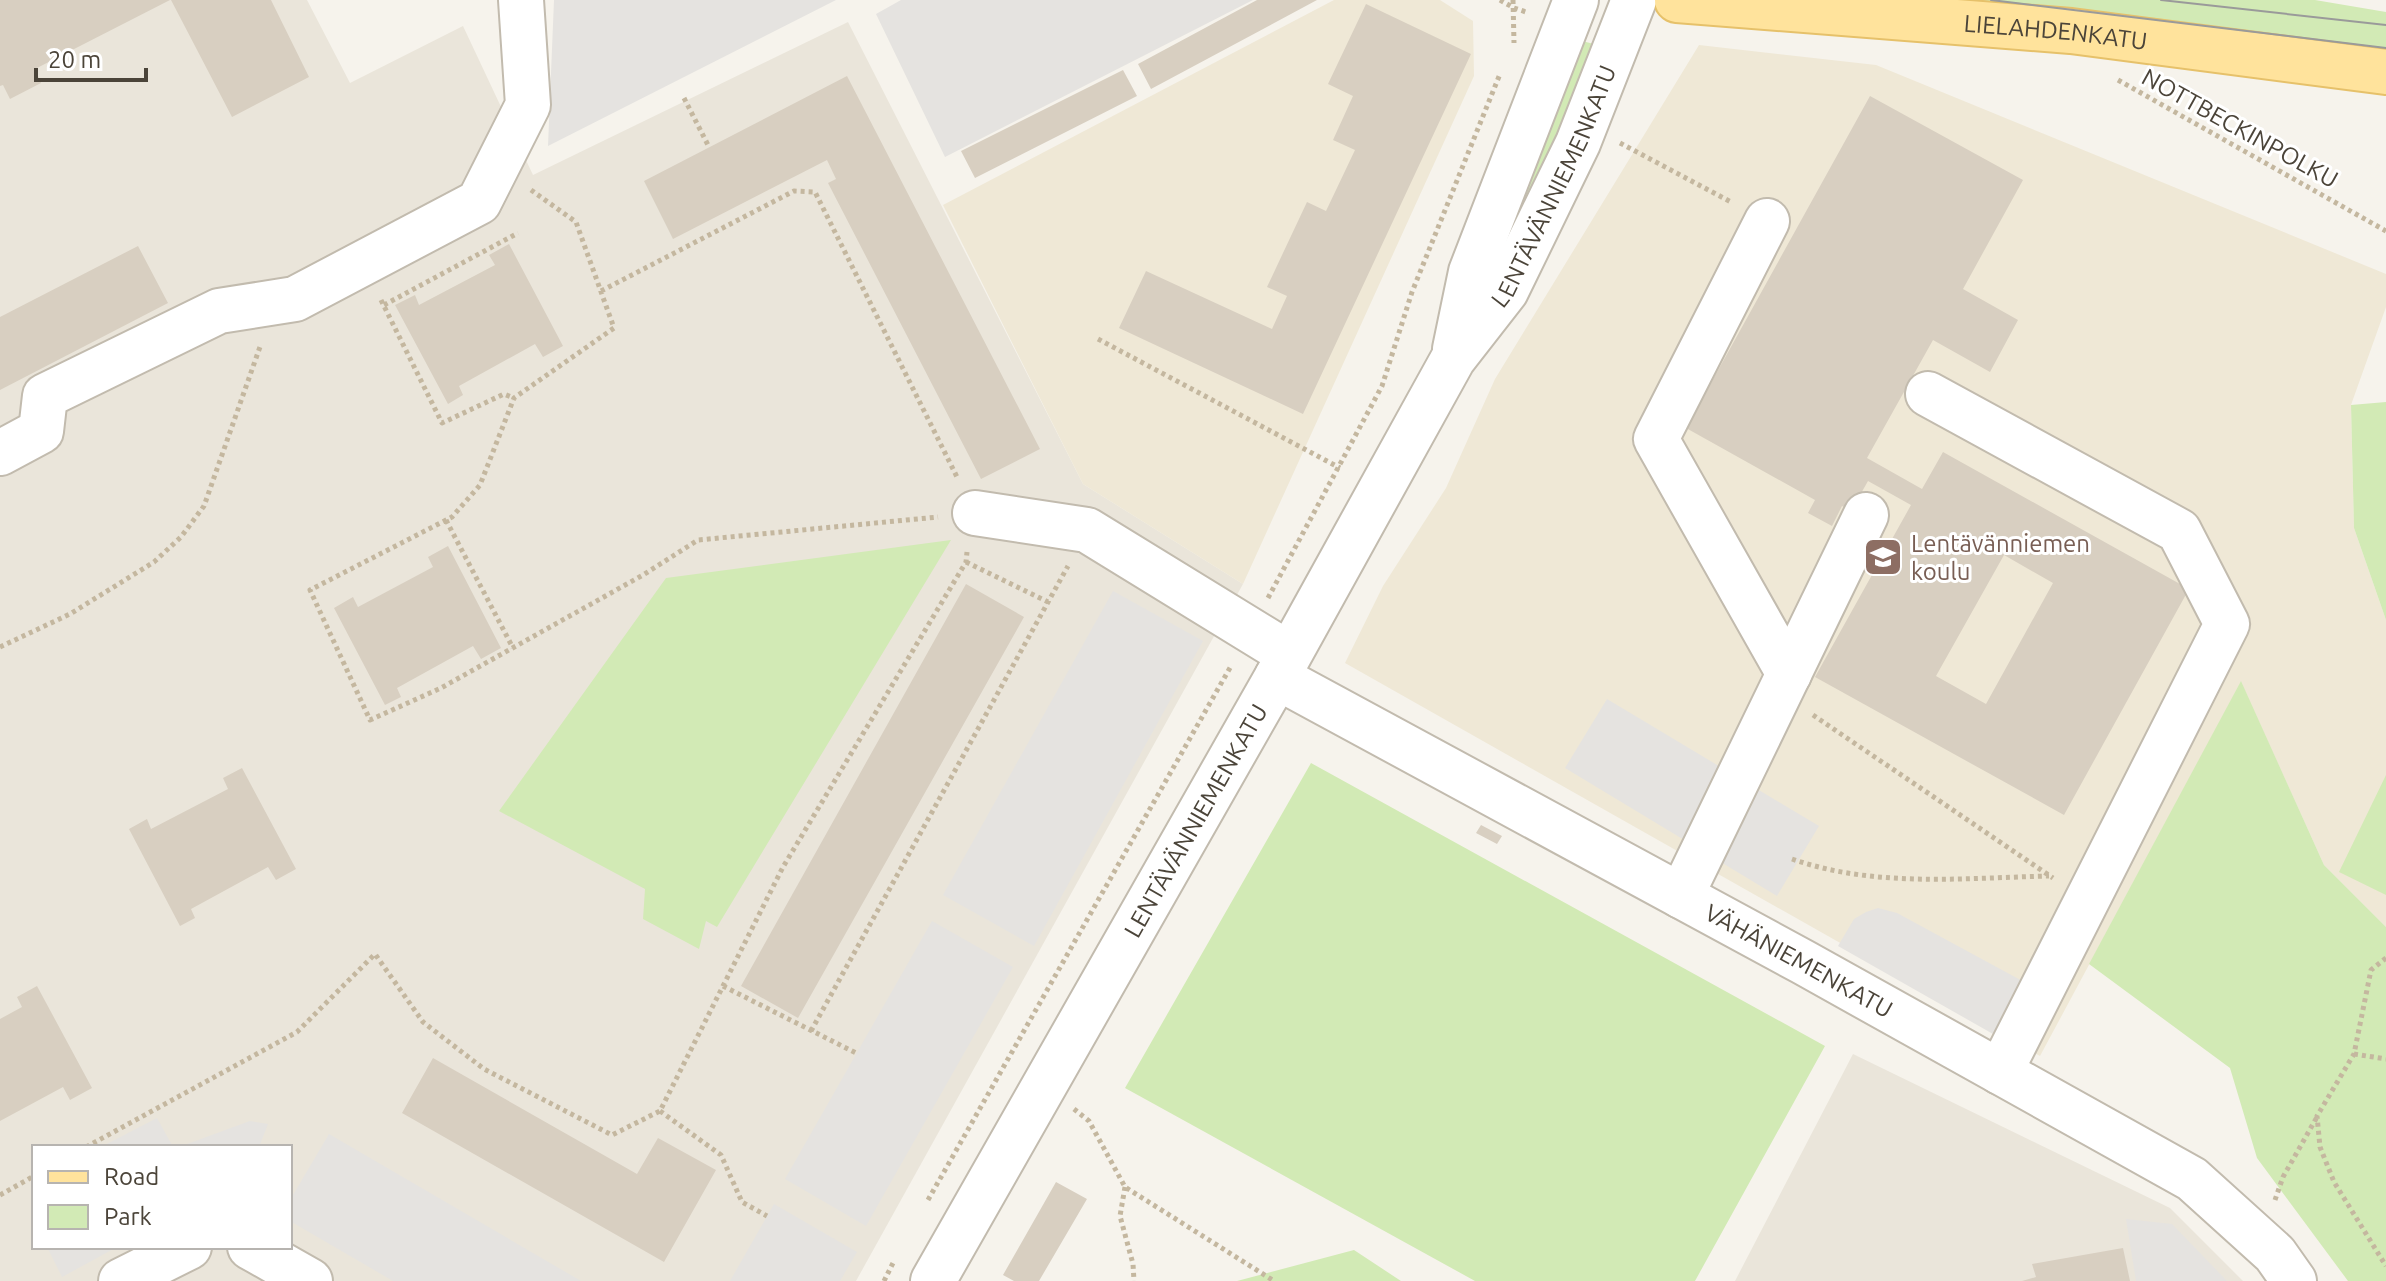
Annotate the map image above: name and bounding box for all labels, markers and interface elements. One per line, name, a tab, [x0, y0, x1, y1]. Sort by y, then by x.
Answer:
street label: LIELAHDENKATU	[1963, 9, 2149, 54]
scale bar	[36, 32, 146, 82]
text: 20 m	[48, 46, 101, 73]
street label: LENTÄVÄNNIEMENKATU	[1485, 61, 1621, 312]
street label: NOTTBECKINPOLKU	[2137, 63, 2343, 193]
place label: Lentävänniemen koulu	[1911, 530, 2090, 585]
school or university icon: Lentävänniemen koulu	[1862, 536, 1904, 578]
street label: LENTÄVÄNNIEMENKATU	[1118, 699, 1272, 942]
street label: VÄHÄNIEMENKATU	[1701, 898, 1897, 1023]
legend	[32, 1145, 292, 1249]
text: Road	[104, 1163, 159, 1190]
text: Park	[104, 1203, 152, 1230]

